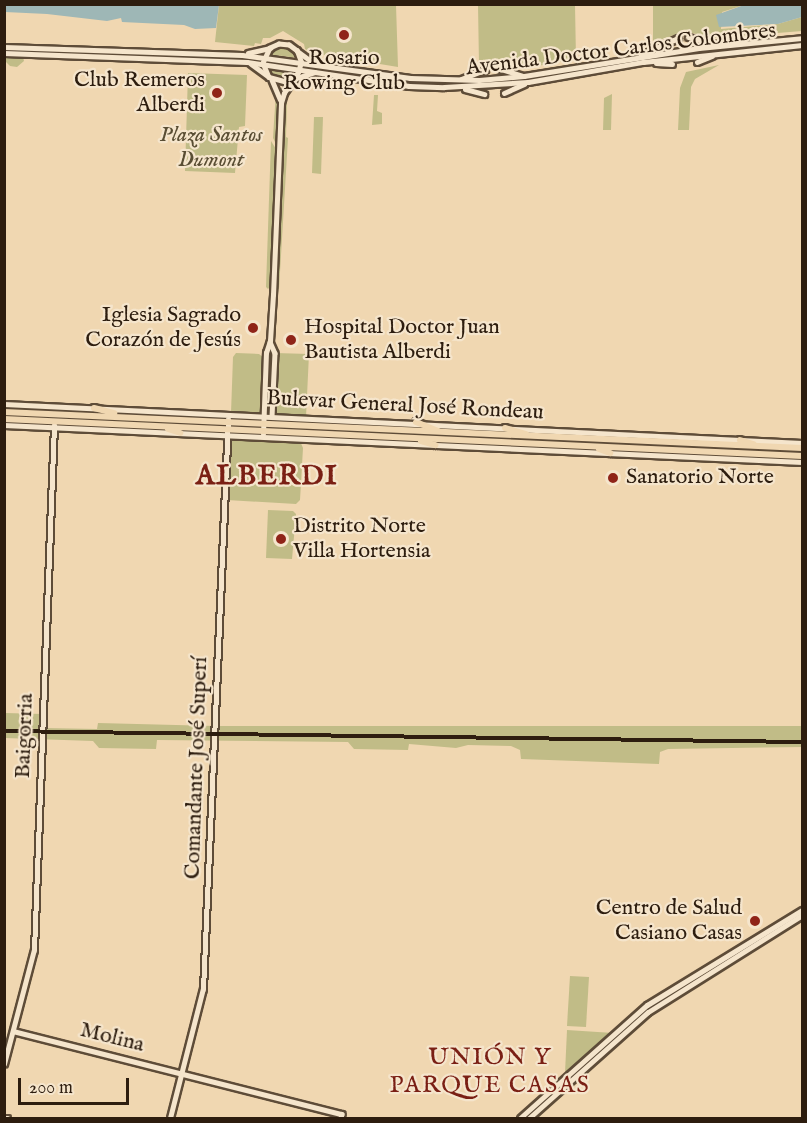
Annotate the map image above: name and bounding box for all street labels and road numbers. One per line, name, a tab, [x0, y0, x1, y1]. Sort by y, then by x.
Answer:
street label: Avenida Doctor Carlos Colombres	[464, 18, 778, 82]
street label: Bulevar General José Rondeau	[266, 386, 544, 426]
street label: Comandante José Superí	[180, 656, 214, 880]
street label: Baigorria	[10, 693, 40, 779]
street label: Molina	[77, 1017, 147, 1059]

